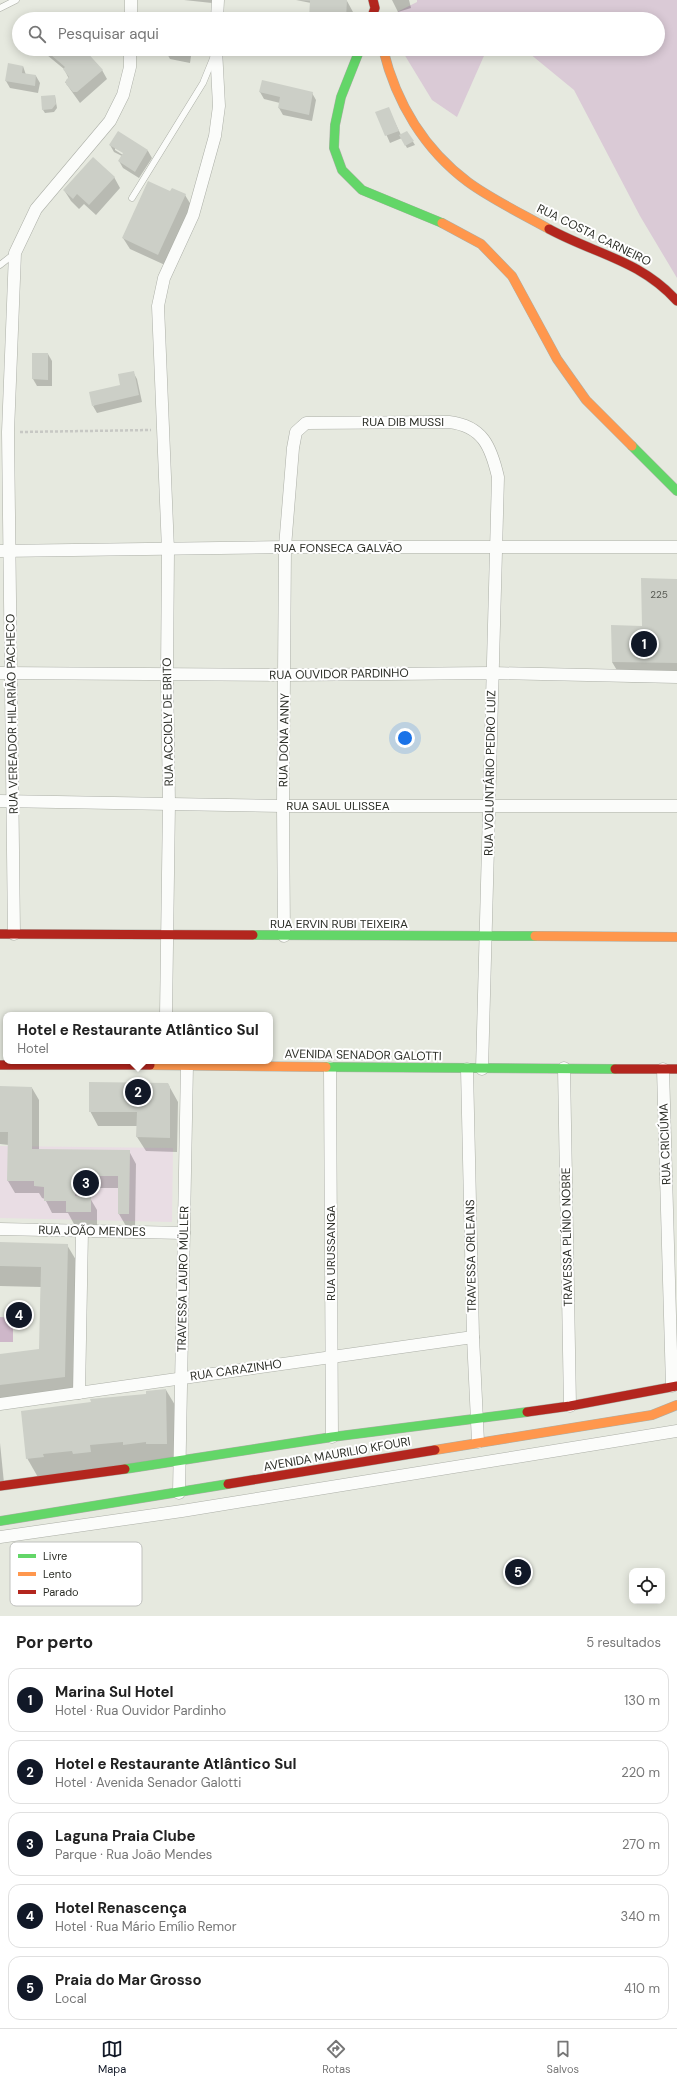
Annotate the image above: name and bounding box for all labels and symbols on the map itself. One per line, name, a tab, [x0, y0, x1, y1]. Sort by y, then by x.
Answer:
street label: RUA COSTA CARNEIRO	[534, 200, 654, 270]
street label: RUA DIB MUSSI	[362, 414, 444, 430]
street label: RUA FONSECA GALVÃO	[274, 540, 402, 556]
house number: 225	[650, 588, 668, 601]
street label: RUA VEREADOR HILARIÃO PACHECO	[2, 614, 22, 814]
pin: 1	[631, 629, 657, 659]
street label: RUA ACCIOLY DE BRITO	[159, 657, 177, 787]
street label: RUA OUVIDOR PARDINHO	[269, 665, 409, 683]
street label: RUA VOLUNTÁRIO PEDRO LUIZ	[481, 690, 499, 856]
street label: RUA DONA ANNY	[275, 693, 293, 787]
your location	[395, 728, 415, 748]
street label: RUA SAUL ULISSEA	[286, 798, 390, 814]
street label: RUA ERVIN RUBI TEIXEIRA	[270, 916, 408, 932]
street label: AVENIDA SENADOR GALOTTI	[284, 1046, 442, 1064]
pin: 2	[125, 1077, 151, 1107]
street label: RUA CRICIÚMA	[656, 1103, 674, 1185]
street label: TRAVESSA PLÍNIO NOBRE	[558, 1167, 576, 1307]
pin: 3	[73, 1168, 99, 1198]
street label: TRAVESSA ORLEANS	[462, 1199, 480, 1313]
street label: RUA URUSSANGA	[323, 1205, 339, 1301]
street label: TRAVESSA LAURO MÜLLER	[174, 1206, 192, 1352]
street label: RUA JOÃO MENDES	[38, 1222, 146, 1240]
pin: 4	[6, 1300, 32, 1330]
street label: RUA CARAZINHO	[189, 1356, 283, 1384]
street label: AVENIDA MAURILIO KFOURI	[262, 1433, 412, 1475]
legend	[10, 1542, 142, 1606]
text: Livre	[43, 1549, 67, 1563]
pin: 5	[505, 1557, 531, 1587]
text: Lento	[43, 1567, 72, 1581]
text: Parado	[43, 1585, 79, 1599]

